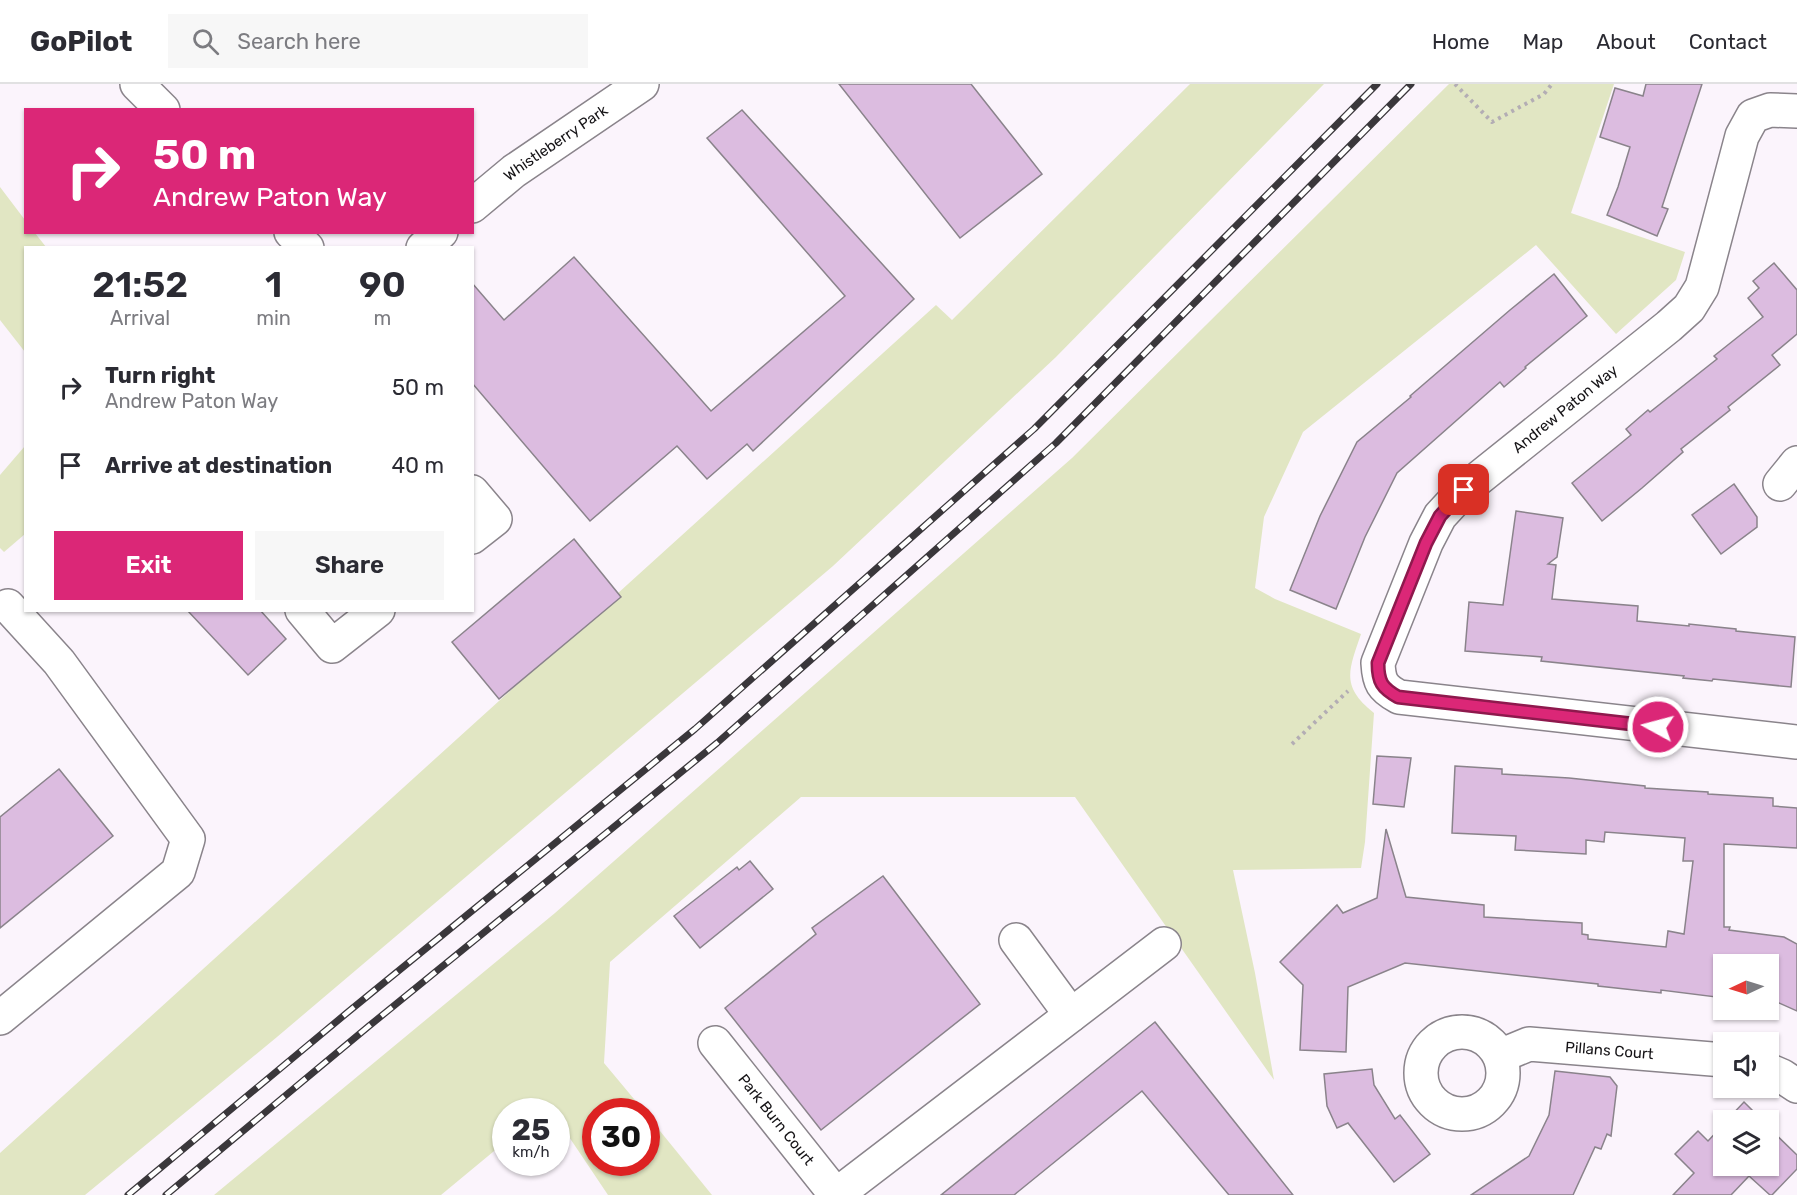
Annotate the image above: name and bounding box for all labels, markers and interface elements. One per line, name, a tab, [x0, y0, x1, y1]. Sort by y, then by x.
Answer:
search box	[168, 14, 588, 68]
text: GoPilot	[30, 25, 132, 58]
icon: search	[189, 25, 222, 58]
text: Search here	[237, 28, 361, 55]
text: Home	[1432, 29, 1489, 54]
text: Map	[1522, 29, 1563, 54]
text: About	[1596, 29, 1656, 54]
text: Contact	[1689, 29, 1767, 54]
street label: Whistleberry Park	[500, 101, 611, 185]
text: 50 m	[153, 130, 256, 180]
icon: right	[54, 132, 132, 210]
text: Andrew Paton Way	[153, 181, 387, 213]
text: 21:52	[92, 263, 188, 306]
text: 1	[265, 263, 282, 306]
text: 90	[359, 263, 406, 306]
text: Arrival	[110, 306, 170, 330]
text: min	[256, 306, 291, 330]
text: m	[374, 306, 391, 330]
street label: Andrew Paton Way	[1509, 361, 1621, 457]
text: Turn right	[105, 362, 215, 389]
icon: right	[54, 371, 87, 404]
text: 50 m	[392, 374, 444, 401]
text: Andrew Paton Way	[105, 389, 278, 413]
icon: arrive	[54, 449, 87, 482]
text: Arrive at destination	[105, 452, 332, 479]
text: 40 m	[391, 452, 444, 479]
pin	[1438, 464, 1489, 515]
icon: arrive	[1447, 473, 1480, 506]
button: Exit	[54, 531, 243, 600]
button: Share	[255, 531, 444, 600]
position arrow	[1626, 695, 1690, 759]
north arrow	[1713, 954, 1779, 1020]
map controls	[1713, 954, 1779, 1176]
button: sound	[1713, 1032, 1779, 1098]
street label: Pillans Court	[1564, 1038, 1654, 1063]
street label: Park Burn Court	[734, 1070, 818, 1169]
speed limit sign: 30	[582, 1098, 660, 1176]
button: layers	[1713, 1110, 1779, 1176]
text: 25	[512, 1112, 550, 1148]
text: km/h	[512, 1143, 550, 1161]

